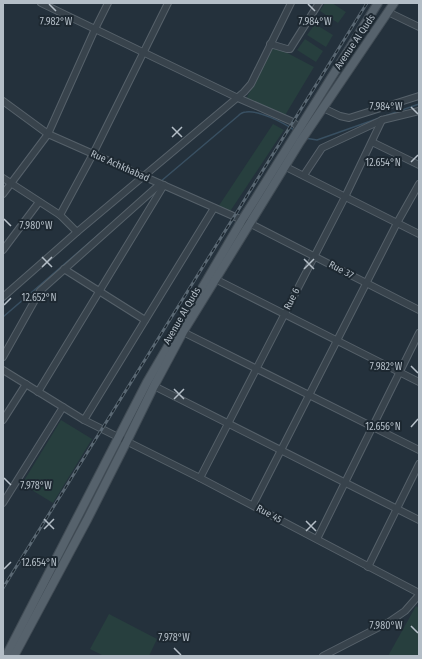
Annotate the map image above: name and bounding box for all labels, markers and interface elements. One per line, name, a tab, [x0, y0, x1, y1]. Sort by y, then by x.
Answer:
street label: Avenue Al Quds	[332, 12, 378, 72]
text: 7.982°W	[40, 16, 73, 28]
text: 7.984°W	[299, 16, 332, 28]
text: 7.984°W	[370, 101, 403, 113]
street label: Rue Achkhabad	[89, 148, 151, 184]
text: 12.654°N	[365, 157, 401, 169]
text: 7.980°W	[19, 220, 53, 232]
street label: Rue 37	[326, 258, 356, 282]
street label: Avenue Al Quds	[161, 285, 203, 347]
street label: Rue 6	[281, 286, 303, 312]
text: 12.652°N	[22, 292, 56, 304]
text: 7.982°W	[370, 361, 403, 373]
text: 12.656°N	[365, 421, 401, 433]
text: 7.978°W	[20, 480, 52, 492]
street label: Rue 45	[254, 502, 284, 526]
text: 12.654°N	[21, 557, 57, 569]
text: 7.980°W	[369, 620, 403, 632]
text: 7.978°W	[158, 632, 190, 644]

